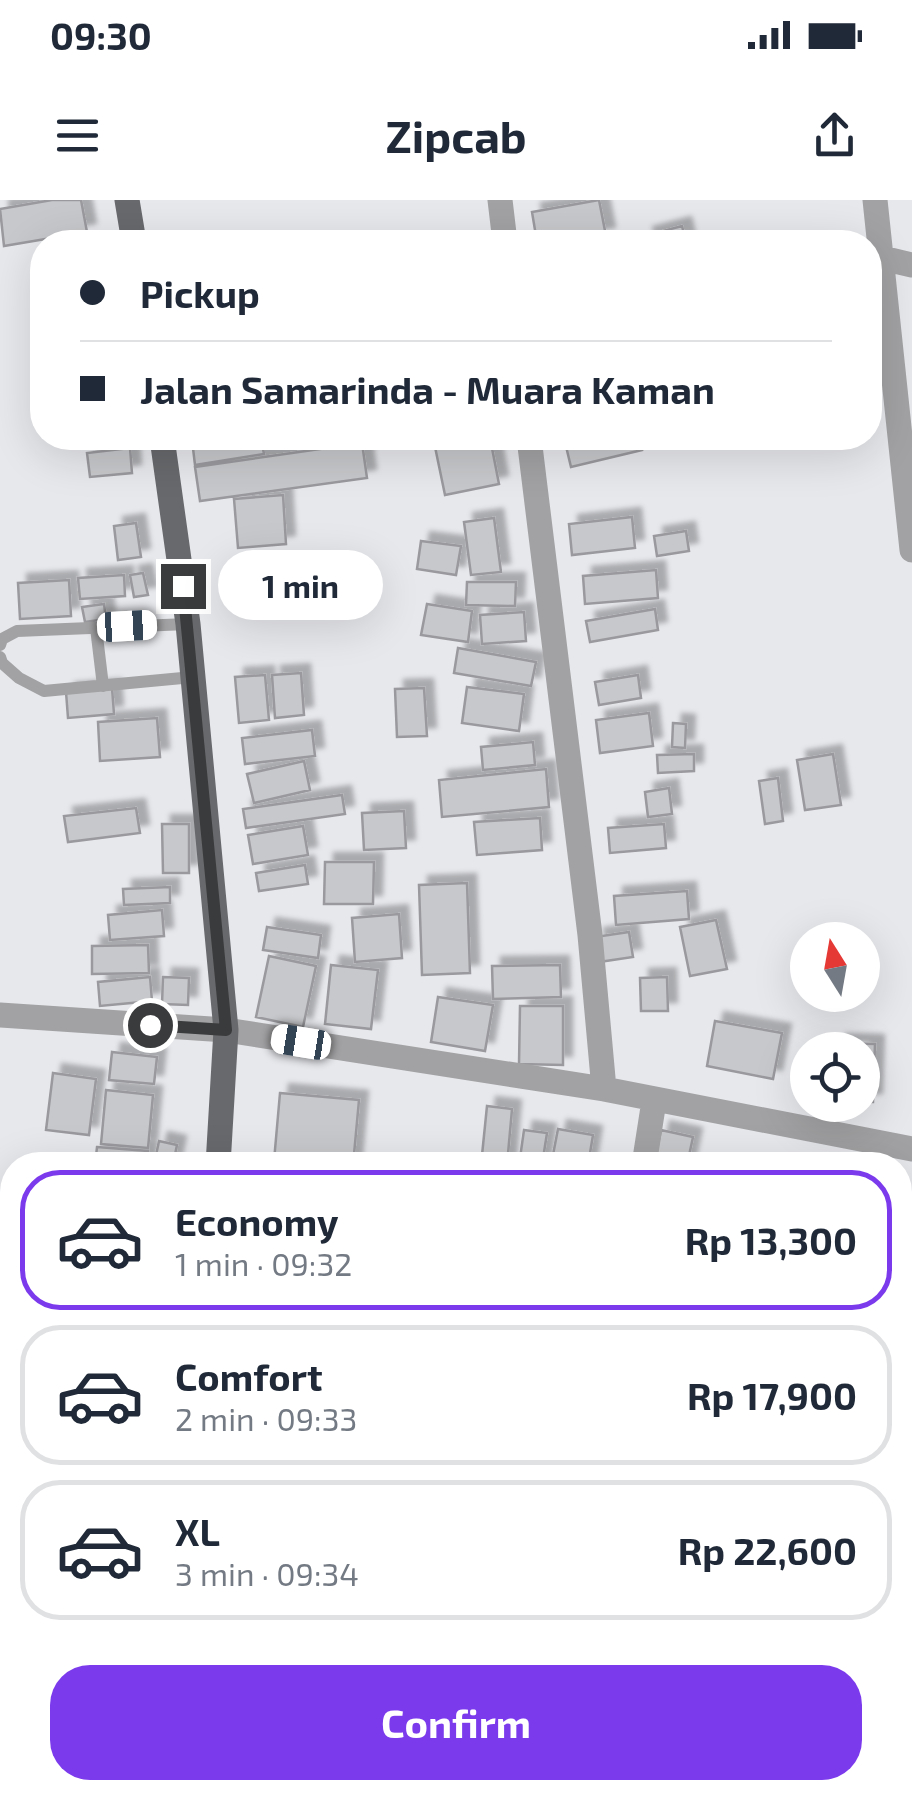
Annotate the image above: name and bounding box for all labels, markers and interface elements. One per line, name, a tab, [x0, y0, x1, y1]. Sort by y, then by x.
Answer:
text: 09:30	[50, 12, 152, 58]
icon: menu	[50, 108, 105, 163]
text: Zipcab	[385, 108, 527, 162]
icon: share	[807, 108, 862, 163]
text: Pickup	[140, 270, 260, 316]
text: Jalan Samarinda - Muara Kaman	[140, 366, 715, 412]
callout: 1 min	[218, 551, 383, 621]
route end	[161, 564, 206, 609]
text: 1 min	[262, 566, 339, 604]
car	[96, 609, 158, 643]
north arrow	[790, 922, 880, 1012]
map controls	[790, 922, 880, 1122]
route start	[128, 1003, 173, 1048]
car	[269, 1022, 333, 1062]
button: locate	[790, 1032, 880, 1122]
icon: car	[55, 1195, 145, 1285]
text: Economy	[175, 1198, 339, 1244]
text: Rp 13,300	[685, 1217, 857, 1263]
text: 1 min · 09:32	[175, 1244, 352, 1282]
icon: car	[55, 1350, 145, 1440]
text: Comfort	[175, 1353, 323, 1399]
text: Rp 17,900	[687, 1372, 857, 1418]
text: 2 min · 09:33	[175, 1399, 357, 1437]
icon: car	[55, 1505, 145, 1595]
text: XL	[175, 1508, 220, 1554]
text: Rp 22,600	[678, 1527, 857, 1573]
text: 3 min · 09:34	[175, 1554, 359, 1592]
button: Confirm	[50, 1665, 862, 1780]

